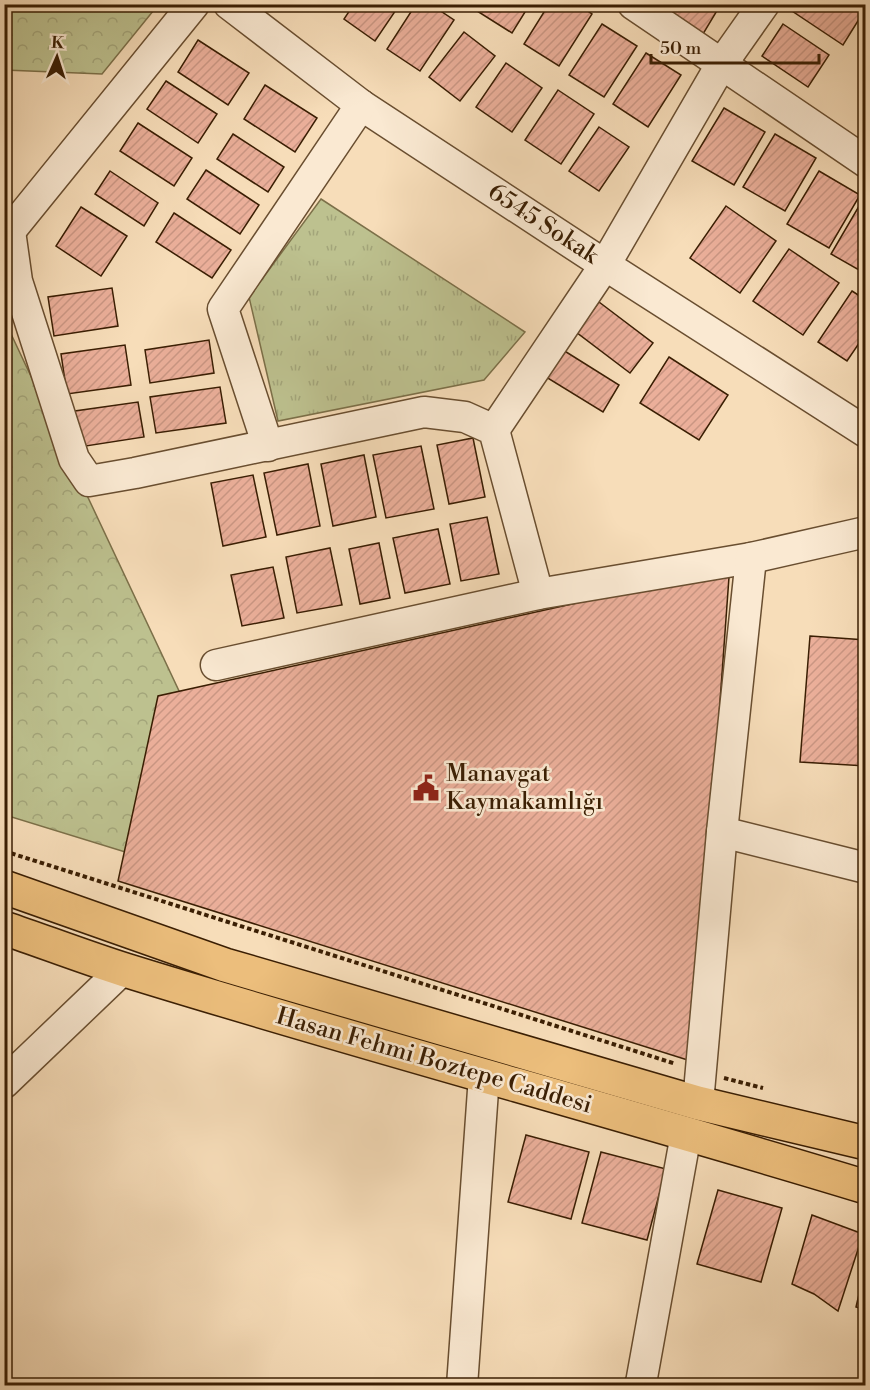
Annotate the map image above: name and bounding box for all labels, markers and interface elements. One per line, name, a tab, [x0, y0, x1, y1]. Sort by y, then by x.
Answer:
north arrow	[27, 27, 87, 87]
scale bar	[651, 27, 819, 65]
text: K	[51, 33, 66, 53]
text: 50 m	[660, 37, 702, 60]
street label: 6545 Sokak	[482, 177, 605, 272]
place label: Manavgat Kaymakamlığı	[446, 759, 603, 817]
public building icon: Manavgat Kaymakamlığı	[411, 773, 441, 803]
street label: Hasan Fehmi Boztepe Caddesi	[272, 1001, 596, 1121]

